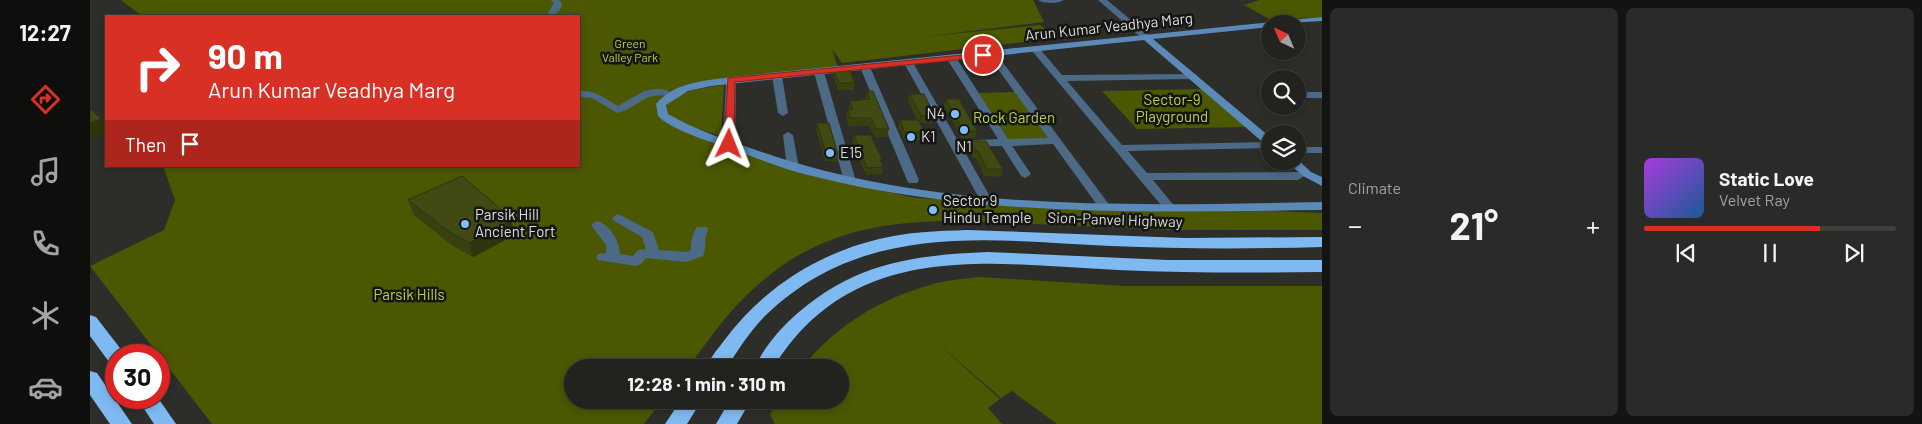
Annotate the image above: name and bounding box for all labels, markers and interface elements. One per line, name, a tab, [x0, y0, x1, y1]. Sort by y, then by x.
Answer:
street label: Arun Kumar Veadhya Marg	[1024, 8, 1194, 44]
north arrow	[1261, 15, 1306, 60]
map controls	[1261, 15, 1306, 170]
text: 12:27	[19, 19, 71, 45]
text: 90 m	[208, 34, 283, 76]
pin	[962, 34, 1004, 76]
icon: right	[125, 35, 190, 100]
park label: Green Valley Park	[602, 36, 658, 64]
icon: arrive	[969, 41, 997, 69]
button: search	[1261, 70, 1306, 115]
text: Arun Kumar Veadhya Marg	[208, 76, 455, 102]
icon: directions	[28, 82, 63, 117]
park label: Sector-9 Playground	[1136, 90, 1208, 125]
place label: N4	[927, 104, 945, 122]
marker: N4	[949, 108, 961, 120]
park label: Rock Garden	[973, 108, 1055, 126]
position arrow	[702, 117, 754, 169]
marker: N1	[958, 124, 970, 136]
button: layers	[1261, 125, 1306, 170]
place label: K1	[921, 127, 935, 145]
icon: arrive	[176, 130, 204, 158]
marker: K1	[905, 131, 917, 143]
text: Then	[125, 133, 166, 156]
place label: N1	[956, 137, 972, 155]
place label: E15	[840, 143, 862, 161]
marker: E15	[824, 147, 836, 159]
icon: music	[28, 154, 63, 189]
text: Static Love	[1719, 167, 1814, 190]
text: Climate	[1348, 178, 1401, 197]
text: Velvet Ray	[1719, 190, 1790, 209]
place label: Sector 9 Hindu Temple	[943, 191, 1031, 226]
text: 21°	[1450, 202, 1498, 248]
marker: Sector 9 Hindu Temple	[927, 204, 939, 216]
place label: Parsik Hill Ancient Fort	[475, 205, 555, 240]
street label: Sion-Panvel Highway	[1047, 208, 1183, 230]
text: −	[1348, 208, 1362, 242]
text: +	[1586, 208, 1600, 242]
marker: Parsik Hill Ancient Fort	[459, 218, 471, 230]
icon: phone	[28, 226, 63, 261]
icon: previous	[1672, 239, 1700, 267]
icon: pause	[1756, 239, 1784, 267]
icon: next	[1840, 239, 1868, 267]
park label: Parsik Hills	[373, 285, 445, 303]
icon: climate	[28, 298, 63, 333]
speed limit sign: 30	[105, 344, 170, 409]
icon: car	[28, 370, 63, 405]
text: 12:28 · 1 min · 310 m	[627, 372, 786, 395]

